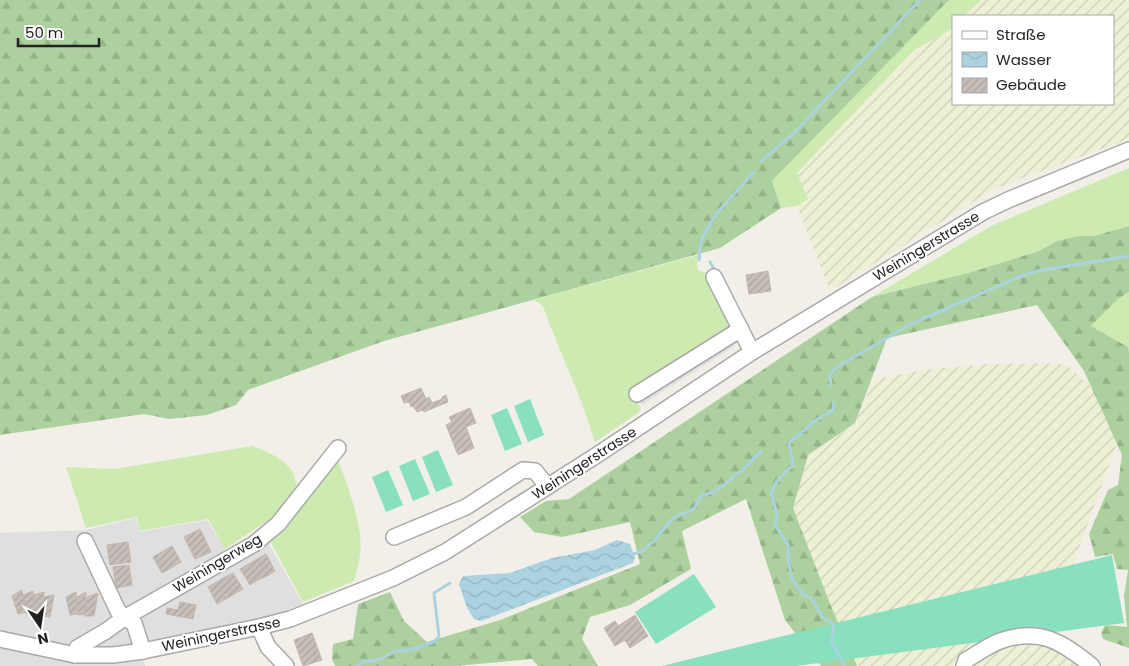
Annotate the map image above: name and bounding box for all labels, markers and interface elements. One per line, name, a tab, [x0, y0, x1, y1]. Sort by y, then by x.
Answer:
scale bar	[18, 15, 99, 47]
legend	[952, 15, 1114, 105]
text: 50 m	[25, 22, 63, 43]
text: Straße	[996, 24, 1046, 45]
text: Wasser	[996, 49, 1052, 70]
text: Gebäude	[996, 74, 1066, 95]
street label: Weiningerstrasse	[869, 206, 983, 286]
street label: Weiningerstrasse	[528, 422, 640, 504]
street label: Weiningerweg	[169, 529, 265, 597]
north arrow	[15, 601, 65, 651]
street label: Weiningerstrasse	[160, 612, 283, 656]
text: N	[36, 628, 50, 650]

